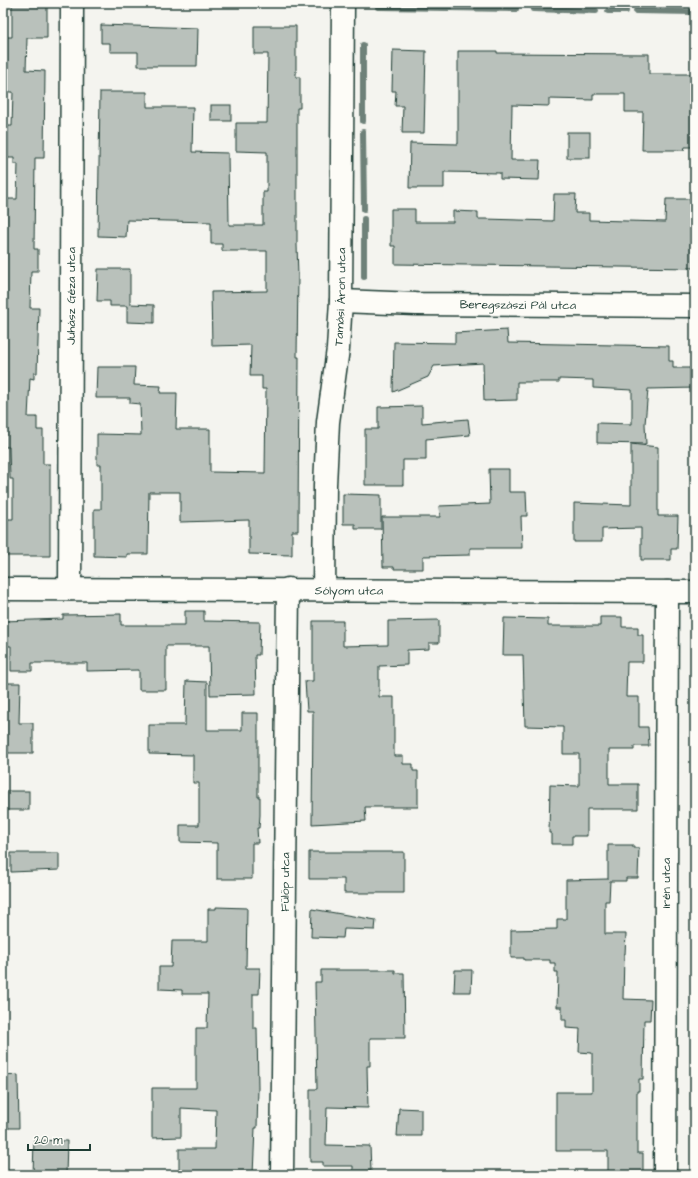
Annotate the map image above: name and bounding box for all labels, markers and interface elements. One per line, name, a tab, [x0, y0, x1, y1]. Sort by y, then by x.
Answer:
street label: Juhász Géza utca	[62, 247, 80, 345]
street label: Tamási Áron utca	[330, 248, 350, 346]
street label: Beregszászi Pál utca	[460, 296, 576, 314]
street label: Sólyom utca	[315, 582, 383, 600]
street label: Fülöp utca	[276, 852, 294, 912]
street label: Irén utca	[657, 858, 675, 908]
scale bar	[28, 1126, 90, 1152]
text: 20 m	[34, 1132, 63, 1149]

